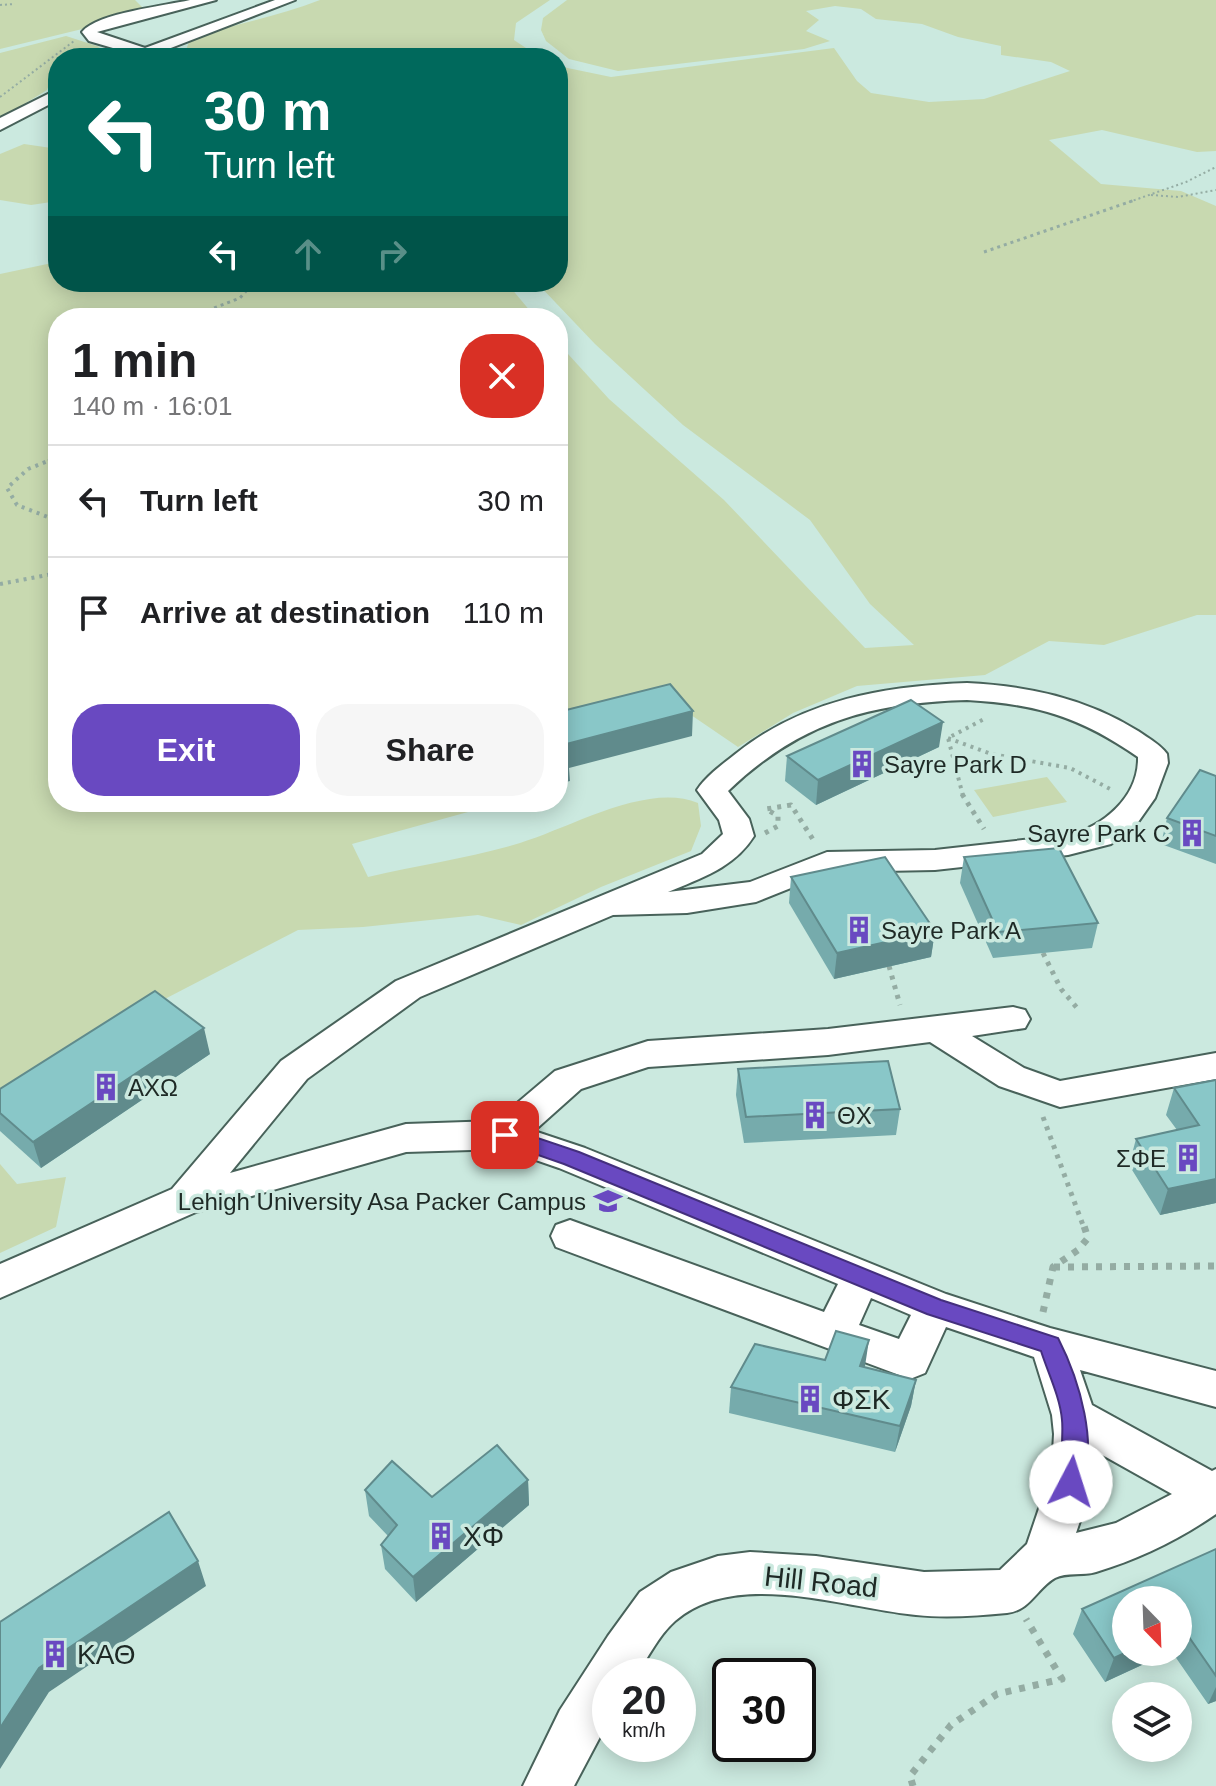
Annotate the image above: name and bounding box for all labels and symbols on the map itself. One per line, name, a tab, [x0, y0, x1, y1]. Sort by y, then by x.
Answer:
building icon: Sayre Park D	[847, 749, 877, 779]
place label: Sayre Park D	[884, 751, 1027, 778]
building icon: Sayre Park C	[1177, 818, 1207, 848]
place label: Sayre Park C	[1027, 820, 1170, 847]
building icon: Sayre Park A	[844, 915, 874, 945]
place label: Sayre Park A	[881, 917, 1021, 944]
building icon: ΑΧΩ	[91, 1072, 121, 1102]
place label: ΑΧΩ	[128, 1074, 178, 1101]
building icon: ΘΧ	[800, 1100, 830, 1130]
pin	[471, 1101, 539, 1169]
place label: ΘΧ	[837, 1102, 872, 1129]
building icon: ΣΦΕ	[1173, 1143, 1203, 1173]
place label: ΣΦΕ	[1116, 1145, 1166, 1172]
school or university icon: Lehigh University Asa Packer Campus	[593, 1186, 623, 1216]
place label: Lehigh University Asa Packer Campus	[178, 1188, 586, 1215]
building icon: ΦΣK	[795, 1384, 825, 1414]
place label: ΦΣK	[832, 1384, 891, 1415]
position arrow	[1029, 1440, 1113, 1524]
building icon: ΧΦ	[426, 1521, 456, 1551]
place label: ΧΦ	[463, 1521, 504, 1552]
street label: Hill Road	[763, 1561, 879, 1603]
north arrow	[1112, 1586, 1192, 1666]
building icon: ΚΑΘ	[40, 1639, 70, 1669]
place label: ΚΑΘ	[77, 1639, 136, 1670]
speed limit sign: 30	[712, 1658, 816, 1762]

